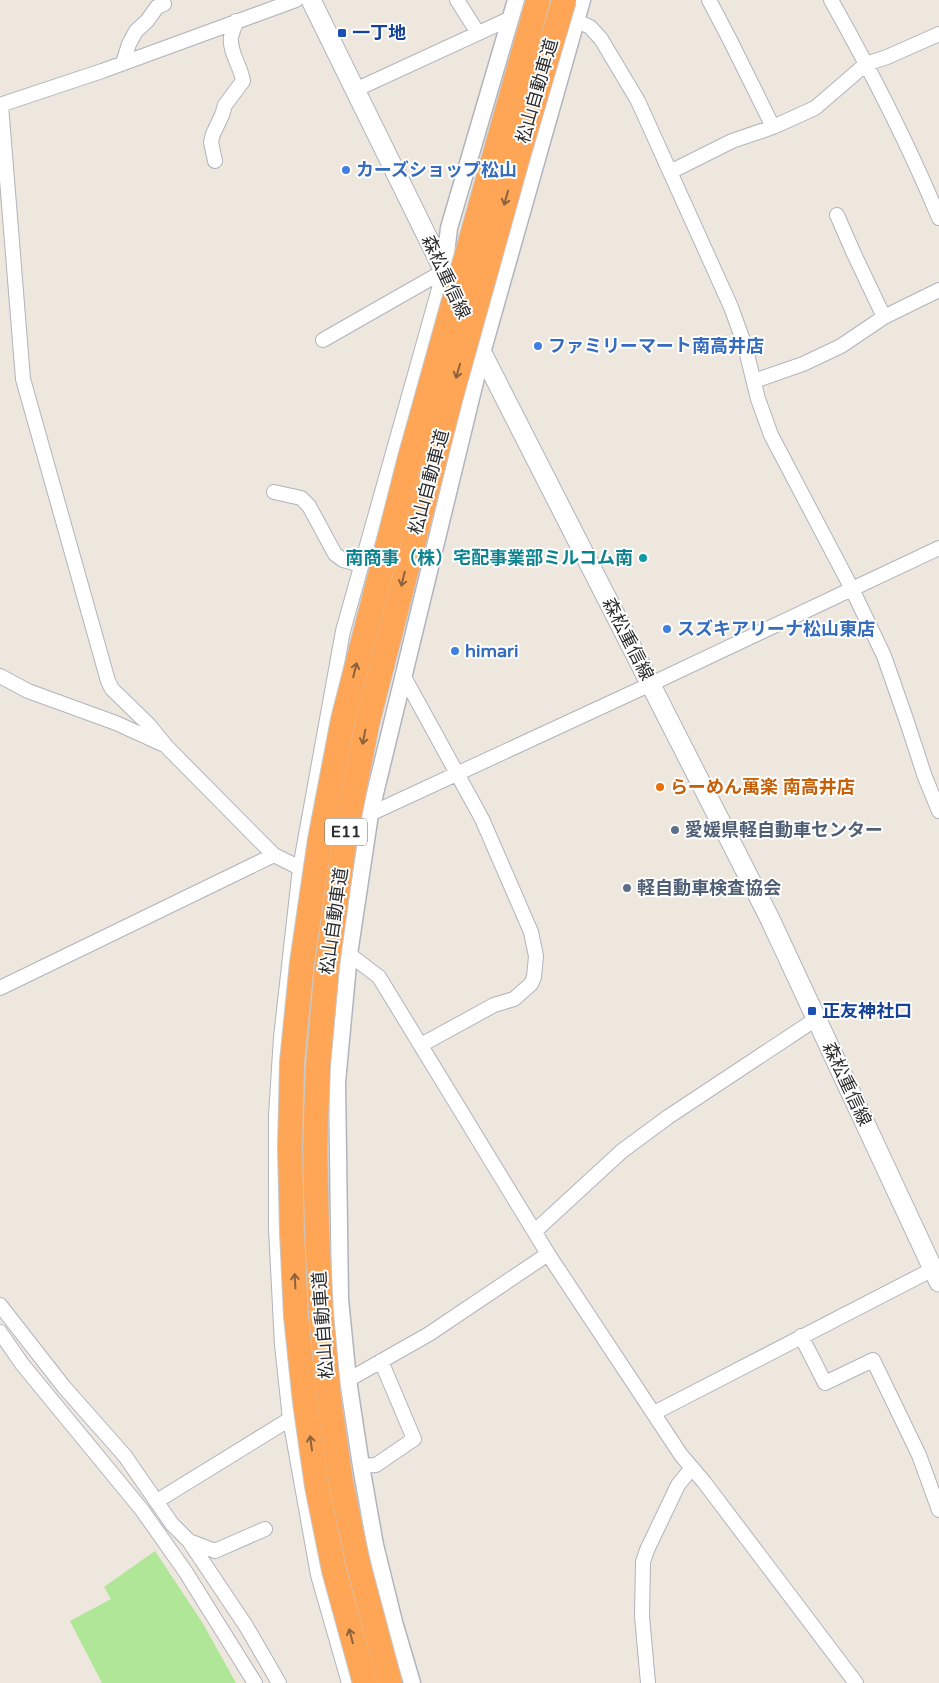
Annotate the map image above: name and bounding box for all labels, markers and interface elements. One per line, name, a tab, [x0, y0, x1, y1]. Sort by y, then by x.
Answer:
place label: 一丁地	[352, 22, 406, 44]
marker: 一丁地	[336, 27, 348, 39]
street label: 松山自動車道	[512, 36, 562, 146]
place label: カーズショップ松山	[356, 159, 517, 181]
marker: カーズショップ松山	[340, 164, 352, 176]
one-way arrow	[501, 190, 511, 206]
street label: 森松重信線	[417, 232, 475, 322]
place label: ファミリーマート南高井店	[548, 335, 764, 357]
marker: ファミリーマート南高井店	[532, 340, 544, 352]
one-way arrow	[452, 363, 462, 379]
street label: 松山自動車道	[404, 427, 454, 537]
place label: 南商事（株）宅配事業部ミルコム南	[345, 547, 633, 569]
marker: 南商事（株）宅配事業部ミルコム南	[637, 552, 649, 564]
one-way arrow	[398, 571, 408, 587]
street label: 森松重信線	[598, 594, 658, 684]
place label: スズキアリーナ松山東店	[677, 618, 875, 640]
marker: スズキアリーナ松山東店	[661, 623, 673, 635]
place label: himari	[465, 640, 518, 662]
marker: himari	[449, 645, 461, 657]
one-way arrow	[351, 662, 361, 678]
one-way arrow	[359, 729, 369, 745]
place label: らーめん萬楽 南高井店	[670, 776, 855, 798]
marker: らーめん萬楽 南高井店	[654, 781, 666, 793]
road number: E11	[325, 819, 367, 846]
place label: 愛媛県軽自動車センター	[685, 819, 883, 841]
marker: 愛媛県軽自動車センター	[669, 824, 681, 836]
street label: 松山自動車道	[316, 866, 352, 976]
place label: 軽自動車検査協会	[637, 877, 781, 899]
marker: 軽自動車検査協会	[621, 882, 633, 894]
place label: 正友神社口	[822, 1000, 912, 1022]
marker: 正友神社口	[806, 1005, 818, 1017]
street label: 森松重信線	[818, 1039, 876, 1129]
street label: 松山自動車道	[308, 1270, 338, 1380]
one-way arrow	[290, 1274, 299, 1290]
one-way arrow	[305, 1435, 315, 1451]
one-way arrow	[346, 1629, 356, 1645]

